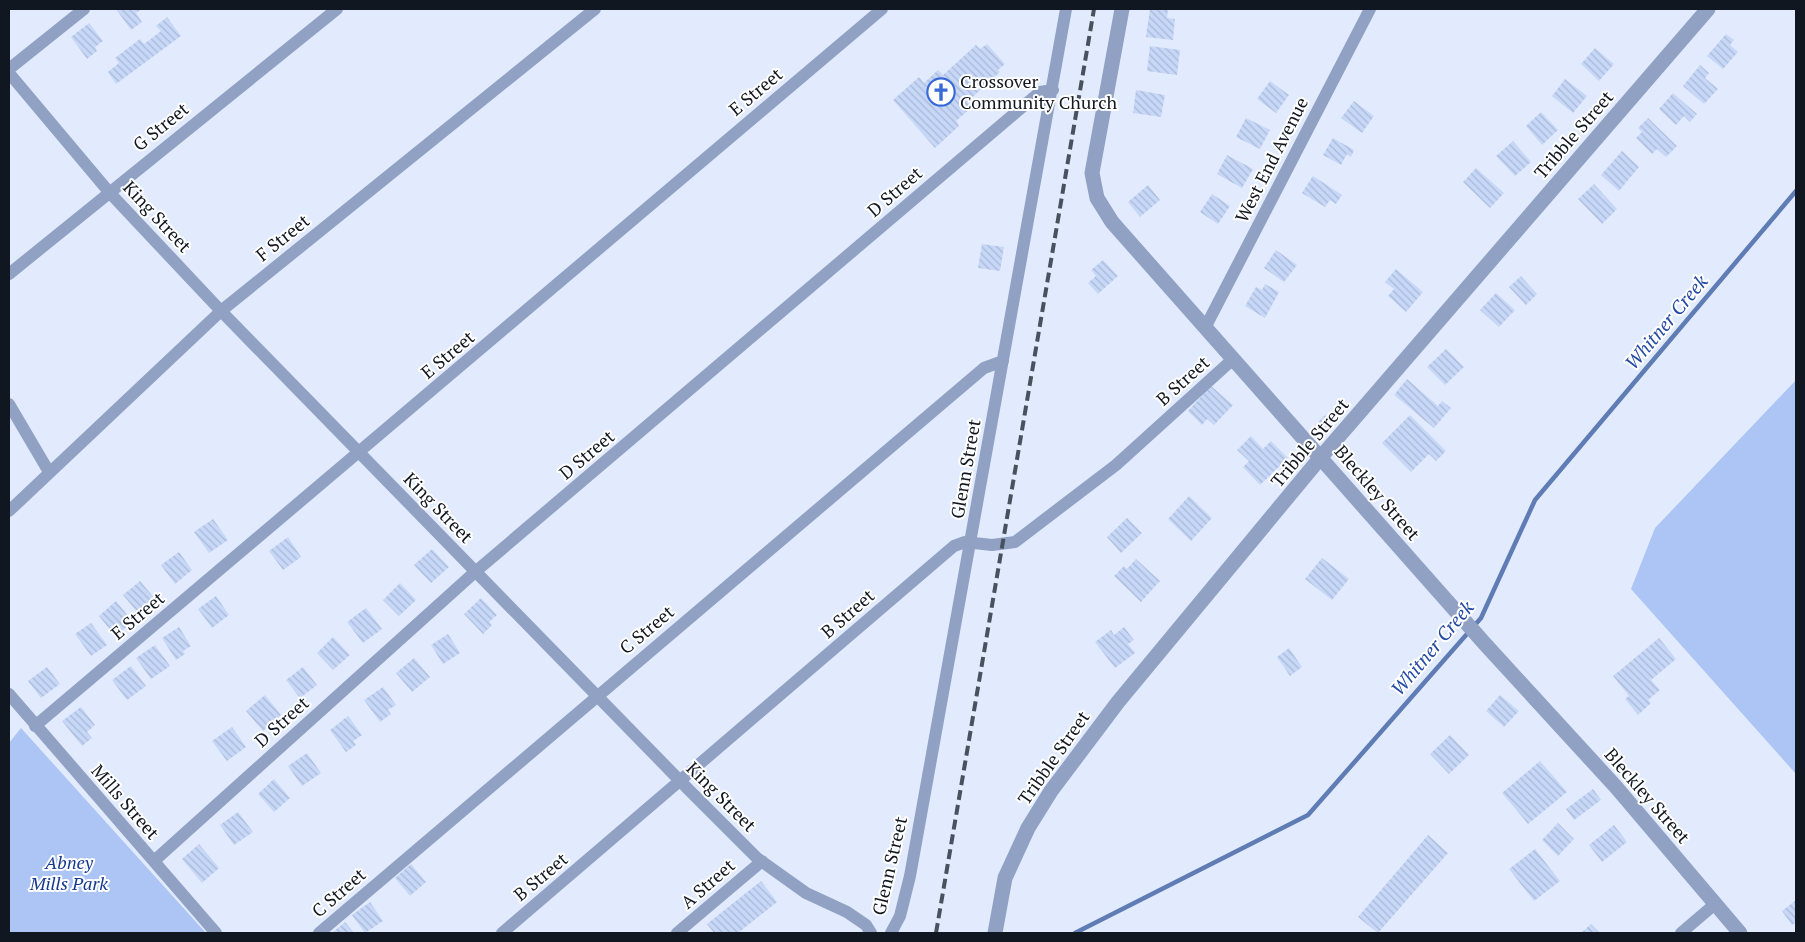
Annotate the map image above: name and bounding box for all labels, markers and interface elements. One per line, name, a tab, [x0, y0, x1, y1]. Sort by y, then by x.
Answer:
street label: E Street	[724, 62, 787, 121]
place label: Crossover Community Church	[960, 69, 1118, 114]
church icon: Crossover Community Church	[926, 77, 956, 107]
street label: Tribble Street	[1528, 85, 1618, 184]
street label: West End Avenue	[1229, 93, 1313, 226]
street label: G Street	[128, 96, 193, 156]
street label: D Street	[862, 161, 927, 222]
street label: King Street	[118, 175, 197, 258]
street label: F Street	[251, 208, 314, 266]
water label: Whitner Creek	[1619, 268, 1713, 374]
street label: E Street	[416, 325, 479, 384]
street label: B Street	[1151, 350, 1214, 410]
street label: Tribble Street	[1265, 392, 1354, 492]
street label: Glenn Street	[944, 417, 986, 520]
street label: D Street	[554, 424, 619, 484]
street label: Bleckley Street	[1330, 440, 1426, 545]
street label: King Street	[399, 467, 479, 548]
street label: B Street	[816, 583, 879, 643]
street label: E Street	[106, 586, 169, 645]
water label: Whitner Creek	[1385, 594, 1479, 700]
street label: C Street	[614, 599, 679, 659]
street label: D Street	[249, 690, 314, 752]
street label: Tribble Street	[1012, 705, 1095, 809]
street label: Bleckley Street	[1600, 743, 1696, 848]
street label: King Street	[682, 756, 762, 837]
street label: Mills Street	[86, 759, 165, 844]
street label: Glenn Street	[866, 814, 912, 918]
street label: B Street	[508, 846, 573, 906]
park label: Abney Mills Park	[29, 850, 108, 895]
street label: A Street	[675, 853, 740, 913]
street label: C Street	[306, 862, 371, 922]

